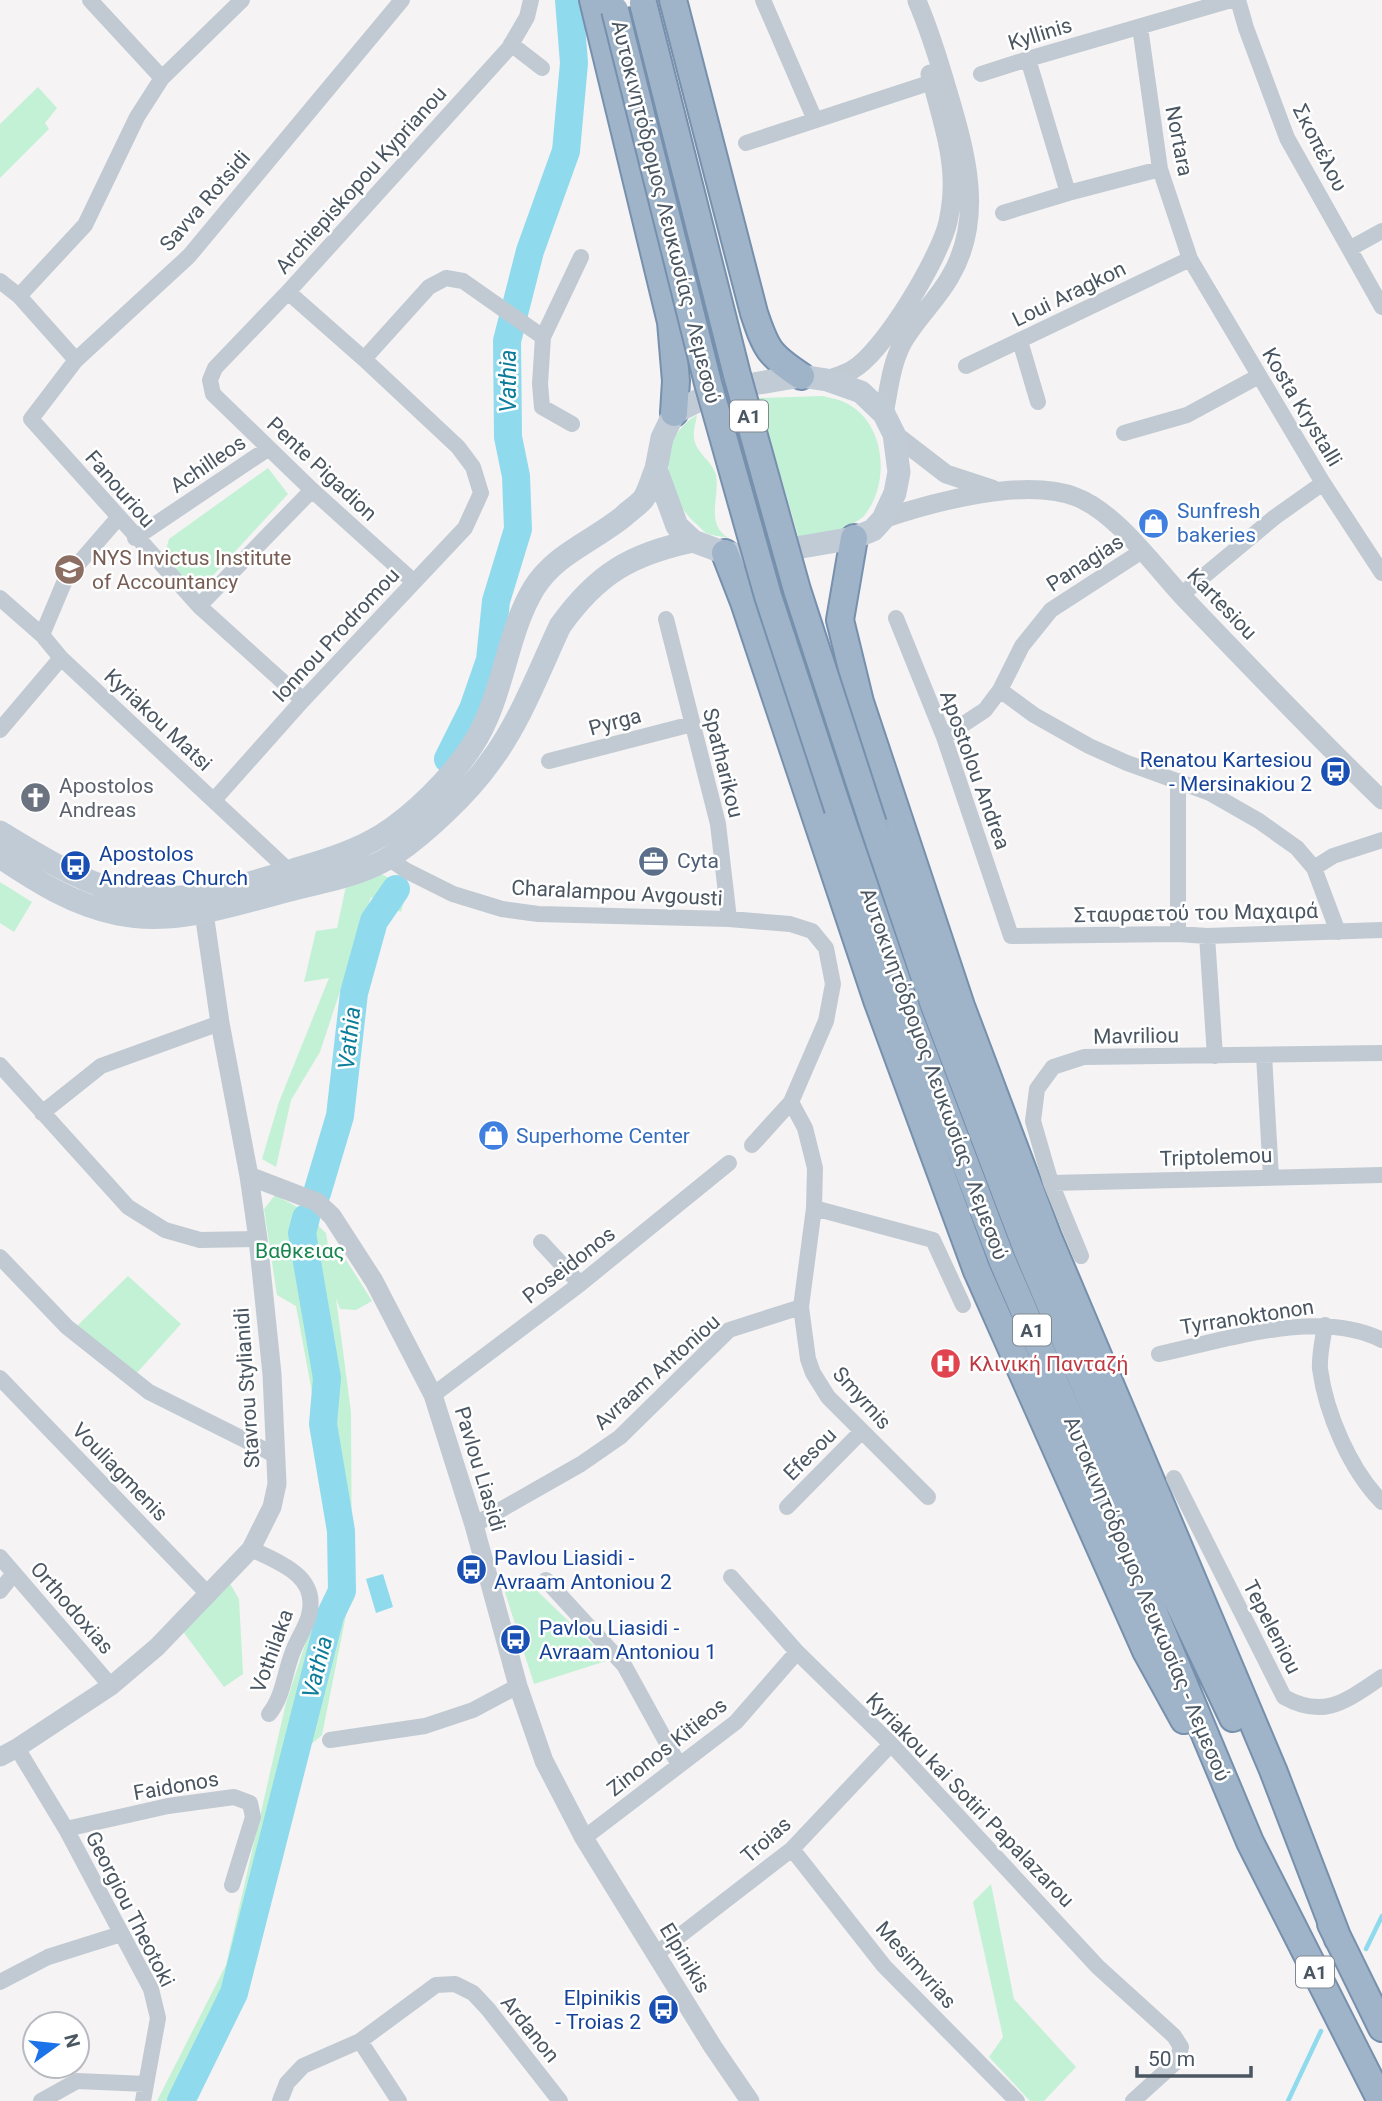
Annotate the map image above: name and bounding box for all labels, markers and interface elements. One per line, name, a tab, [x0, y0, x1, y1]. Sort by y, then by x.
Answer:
street label: Kyllinis	[1005, 13, 1075, 55]
street label: Αυτοκινητόδρομος Λευκωσίας - Λεμεσού	[607, 18, 725, 406]
street label: Archiepiskopou Kyprianou	[271, 81, 451, 279]
street label: Σκοπέλου	[1288, 100, 1352, 196]
street label: Nortara	[1160, 104, 1198, 178]
street label: Savva Rotsidi	[155, 146, 255, 256]
street label: Loui Aragkon	[1008, 256, 1130, 332]
street label: Kosta Krystalli	[1257, 343, 1347, 471]
water label: Vathia	[495, 350, 522, 412]
road number: A1	[730, 400, 768, 432]
street label: Pente Pigadion	[262, 412, 382, 526]
street label: Achilleos	[166, 430, 250, 498]
street label: Fanouriou	[80, 446, 160, 532]
place label: Sunfresh bakeries	[1177, 499, 1260, 547]
shop icon: Sunfresh bakeries	[1137, 506, 1171, 540]
street label: Panagias	[1042, 529, 1128, 597]
place label: NYS Invictus Institute of Accountancy	[92, 546, 291, 594]
school or university icon: NYS Invictus Institute of Accountancy	[52, 553, 86, 587]
street label: Ionnou Prodromou	[268, 563, 404, 707]
street label: Kartesiou	[1182, 563, 1262, 645]
street label: Kyriakou Matsi	[99, 664, 217, 776]
street label: Apostolou Andrea	[935, 687, 1015, 853]
street label: Pyrga	[586, 703, 644, 741]
street label: Spatharikou	[698, 706, 748, 820]
place label: Renatou Kartesiou - Mersinakiou 2	[1140, 748, 1312, 796]
bus stop icon: Renatou Kartesiou - Mersinakiou 2	[1318, 755, 1352, 789]
place label: Apostolos Andreas	[59, 774, 154, 822]
church icon: Apostolos Andreas	[19, 781, 53, 815]
place label: Apostolos Andreas Church	[99, 842, 248, 890]
office icon: Cyta	[637, 844, 671, 878]
bus stop icon: Apostolos Andreas Church	[59, 849, 93, 883]
place label: Cyta	[677, 849, 719, 873]
street label: Charalampou Avgousti	[511, 875, 723, 911]
street label: Αυτοκινητόδρομος Λευκωσίας - Λεμεσού	[855, 885, 1013, 1263]
street label: Σταυραετού του Μαχαιρά	[1074, 899, 1318, 927]
water label: Vathia	[333, 1005, 366, 1071]
street label: Mavriliou	[1093, 1023, 1179, 1049]
shop icon: Superhome Center	[476, 1119, 510, 1153]
place label: Superhome Center	[516, 1124, 690, 1148]
street label: Triptolemou	[1159, 1143, 1273, 1171]
street label: Poseidonos	[518, 1222, 620, 1308]
park label: Βαθκειας	[255, 1239, 345, 1263]
street label: Tyrranoktonon	[1178, 1295, 1316, 1339]
street label: Stavrou Stylianidi	[229, 1307, 265, 1469]
street label: Avraam Antoniou	[589, 1309, 725, 1435]
road number: A1	[1013, 1314, 1051, 1346]
hospital icon: Κλινική Πανταζή	[929, 1347, 963, 1381]
place label: Κλινική Πανταζή	[969, 1352, 1128, 1376]
street label: Smyrnis	[828, 1362, 896, 1434]
street label: Pavlou Liasidi	[450, 1404, 510, 1534]
street label: Αυτοκινητόδρομος Λευκωσίας - Λεμεσού	[1059, 1413, 1235, 1785]
street label: Vouliagmenis	[67, 1418, 173, 1526]
street label: Efesou	[779, 1423, 841, 1485]
place label: Pavlou Liasidi - Avraam Antoniou 2	[494, 1546, 672, 1594]
bus stop icon: Pavlou Liasidi - Avraam Antoniou 2	[454, 1553, 488, 1587]
street label: Orthodoxias	[26, 1557, 118, 1659]
street label: Tepeleniou	[1238, 1576, 1306, 1678]
street label: Vothilaka	[246, 1606, 298, 1696]
place label: Pavlou Liasidi - Avraam Antoniou 1	[539, 1616, 717, 1664]
bus stop icon: Pavlou Liasidi - Avraam Antoniou 1	[499, 1623, 533, 1657]
water label: Vathia	[297, 1633, 338, 1701]
street label: Kyriakou kai Sotiri Papalazarou	[861, 1688, 1079, 1912]
street label: Zinonos Kitieos	[602, 1693, 732, 1801]
street label: Faidonos	[132, 1767, 220, 1805]
street label: Troias	[736, 1812, 796, 1868]
street label: Georgiou Theotoki	[80, 1827, 180, 1991]
street label: Mesimvrias	[871, 1917, 961, 2013]
street label: Elpinikis	[655, 1919, 715, 1997]
road number: A1	[1296, 1956, 1334, 1988]
place label: Elpinikis - Troias 2	[555, 1986, 641, 2034]
street label: Ardanon	[496, 1991, 564, 2067]
bus stop icon: Elpinikis - Troias 2	[647, 1993, 681, 2027]
north arrow	[21, 2010, 91, 2080]
text: N	[59, 2031, 85, 2050]
scale bar	[1137, 2035, 1251, 2078]
text: 50 m	[1148, 2047, 1195, 2071]

